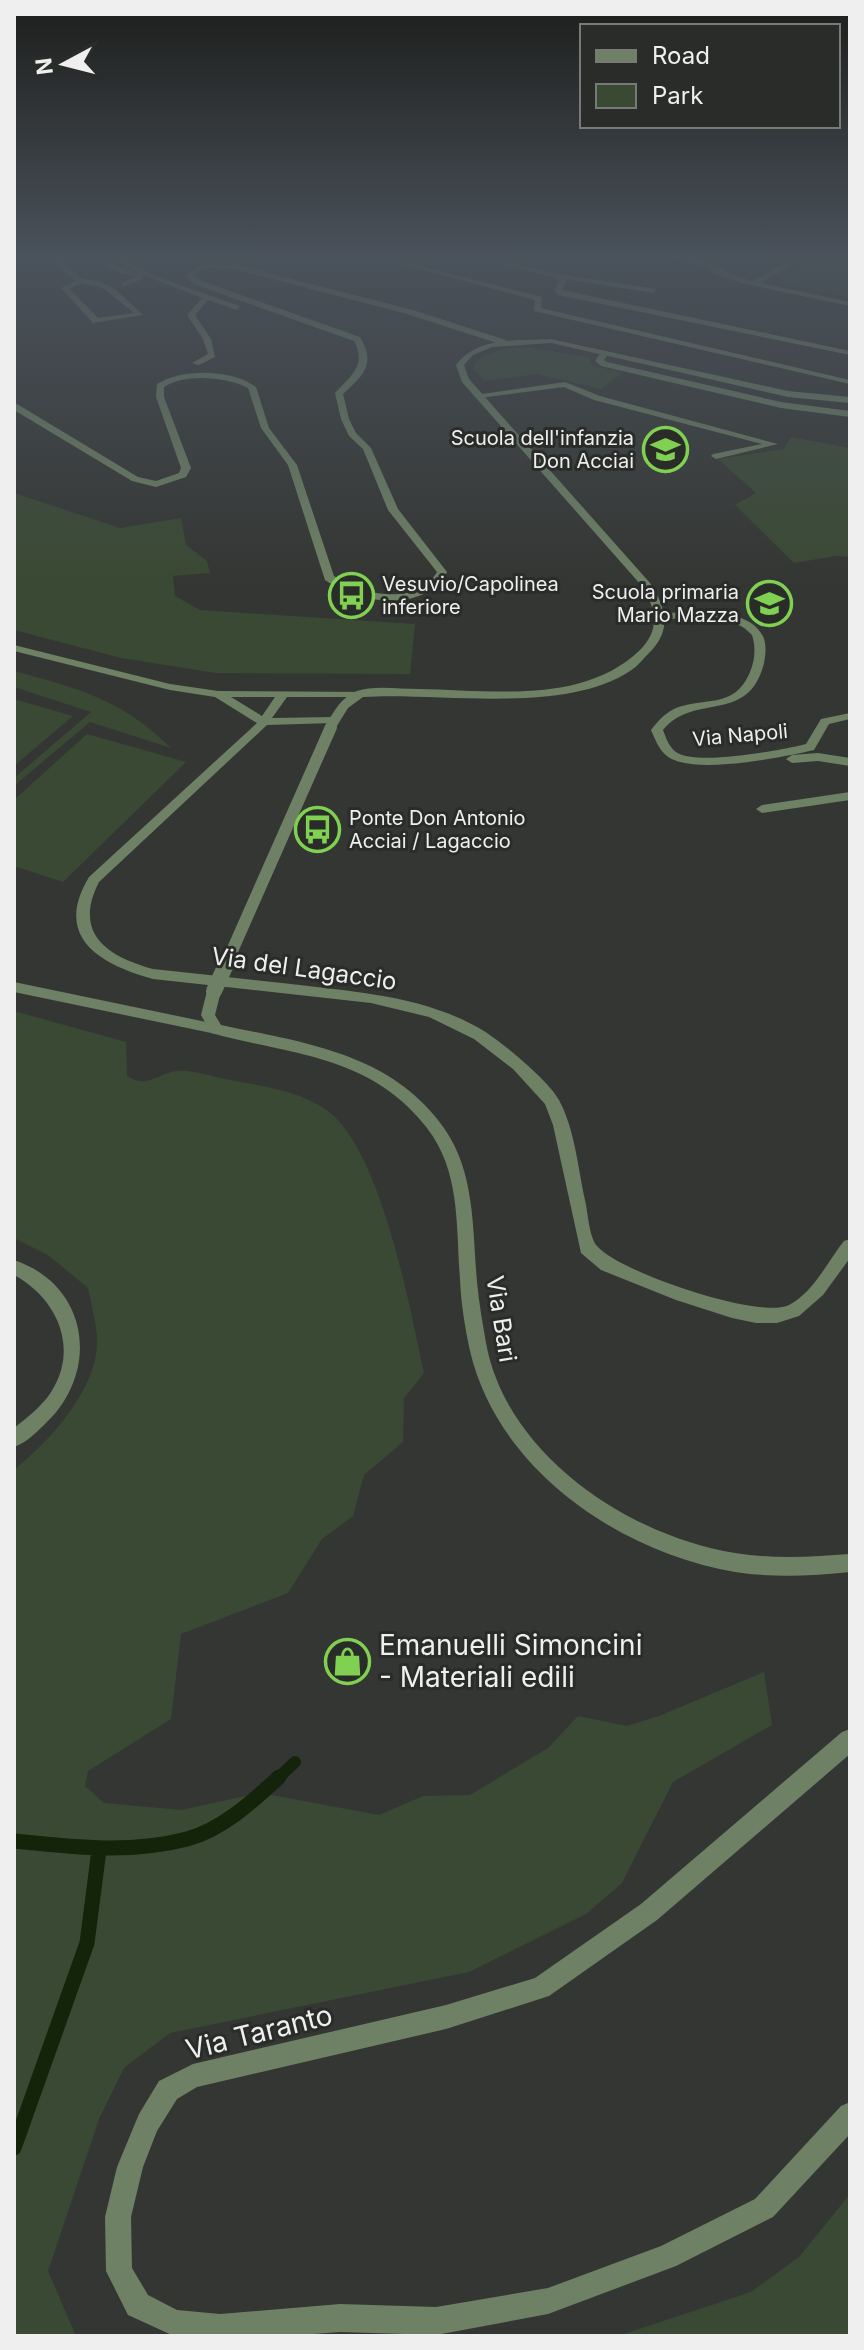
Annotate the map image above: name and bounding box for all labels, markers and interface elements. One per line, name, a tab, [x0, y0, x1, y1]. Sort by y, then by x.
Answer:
north arrow	[24, 24, 104, 104]
legend	[580, 24, 840, 128]
text: Road	[652, 41, 710, 70]
text: N	[30, 57, 58, 76]
text: Park	[652, 81, 703, 110]
school or university icon: Scuola dell'infanzia Don Acciai	[641, 425, 689, 473]
place label: Scuola dell'infanzia Don Acciai	[451, 426, 634, 473]
bus stop icon: Vesuvio/Capolinea inferiore	[327, 572, 375, 620]
place label: Vesuvio/Capolinea inferiore	[382, 572, 559, 619]
school or university icon: Scuola primaria Mario Mazza	[746, 579, 794, 627]
place label: Scuola primaria Mario Mazza	[592, 580, 739, 627]
street label: Via Napoli	[691, 719, 789, 751]
bus stop icon: Ponte Don Antonio Acciai / Lagaccio	[294, 805, 342, 853]
place label: Ponte Don Antonio Acciai / Lagaccio	[349, 806, 526, 853]
street label: Via del Lagaccio	[210, 941, 399, 996]
street label: Via Bari	[480, 1274, 523, 1364]
place label: Emanuelli Simoncini - Materiali edili	[379, 1628, 642, 1694]
shop icon: Emanuelli Simoncini - Materiali edili	[324, 1637, 372, 1685]
street label: Via Taranto	[182, 1997, 336, 2067]

